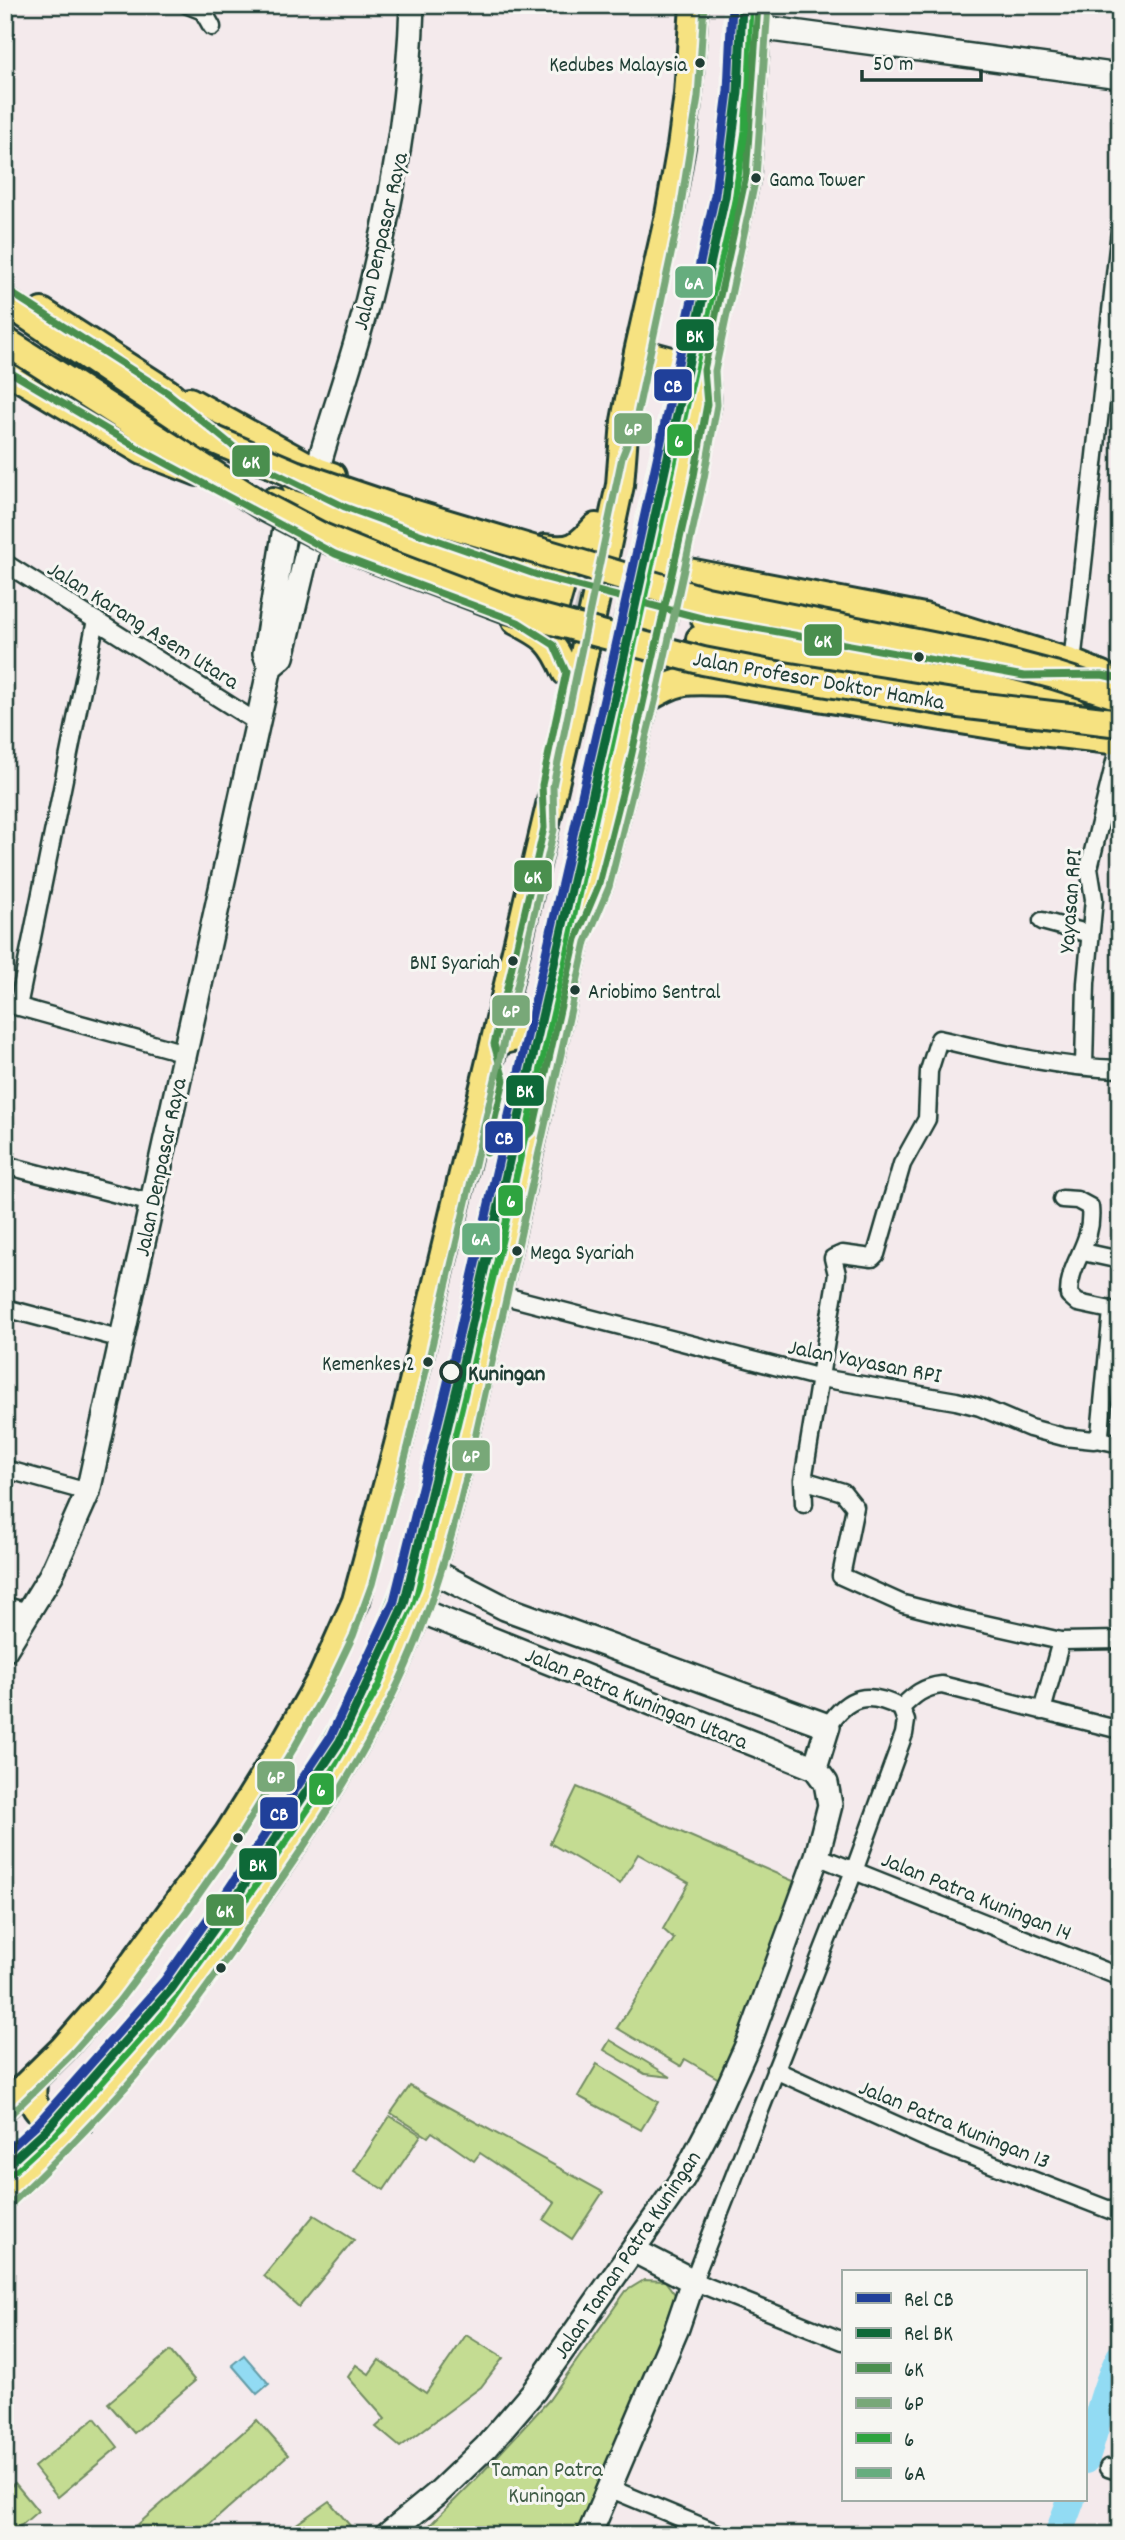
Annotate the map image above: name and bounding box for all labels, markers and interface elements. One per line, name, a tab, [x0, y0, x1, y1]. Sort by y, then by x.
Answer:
scale bar	[862, 38, 982, 82]
text: 50 m	[873, 51, 913, 81]
place label: Kedubes Malaysia	[549, 52, 688, 82]
marker: Kedubes Malaysia	[693, 56, 707, 70]
street label: Jalan Denpasar Raya	[346, 148, 419, 334]
place label: Gama Tower	[769, 167, 865, 197]
marker: Gama Tower	[749, 171, 763, 185]
line badge: 6A	[674, 265, 714, 299]
text: 6A	[684, 272, 704, 299]
line badge: BK	[675, 318, 715, 352]
text: BK	[686, 325, 704, 352]
line badge: CB	[653, 368, 693, 402]
text: CB	[664, 375, 682, 402]
line badge: 6P	[613, 412, 653, 445]
text: 6P	[624, 418, 642, 445]
line badge: 6	[666, 423, 693, 457]
text: 6	[674, 430, 684, 457]
line badge: 6K	[231, 444, 271, 478]
text: 6K	[242, 451, 260, 478]
street label: Jalan Karang Asem Utara	[40, 554, 246, 700]
line badge: 6K	[803, 623, 843, 657]
text: 6K	[814, 630, 832, 657]
street label: Jalan Profesor Doktor Hamka	[690, 644, 948, 721]
unlabelled marker	[912, 650, 926, 664]
street label: Yayasan RPI	[1052, 848, 1093, 954]
line badge: 6K	[513, 859, 553, 893]
text: 6K	[524, 866, 542, 893]
place label: BNI Syariah	[410, 950, 500, 980]
marker: BNI Syariah	[506, 954, 520, 968]
place label: Ariobimo Sentral	[588, 979, 721, 1009]
marker: Ariobimo Sentral	[568, 983, 582, 997]
line badge: 6P	[491, 994, 531, 1027]
text: 6P	[502, 1000, 520, 1027]
street label: Jalan Denpasar Raya	[127, 1074, 198, 1260]
line badge: BK	[505, 1074, 545, 1107]
text: BK	[516, 1080, 534, 1107]
line badge: CB	[484, 1120, 524, 1154]
text: CB	[495, 1127, 513, 1154]
line badge: 6	[497, 1184, 524, 1217]
text: 6	[506, 1190, 516, 1217]
line badge: 6A	[461, 1222, 501, 1256]
text: 6A	[471, 1228, 491, 1255]
place label: Mega Syariah	[530, 1240, 634, 1270]
marker: Mega Syariah	[510, 1244, 524, 1258]
street label: Jalan Yayasan RPI	[785, 1332, 944, 1394]
place label: Kemenkes 2	[322, 1351, 415, 1381]
marker: Kemenkes 2	[421, 1355, 435, 1369]
place label: Kuningan	[468, 1359, 546, 1392]
marker: Kuningan	[440, 1361, 462, 1383]
line badge: 6P	[451, 1439, 491, 1472]
text: 6P	[462, 1445, 480, 1472]
street label: Jalan Patra Kuningan Utara	[519, 1640, 753, 1761]
line badge: 6P	[256, 1760, 296, 1793]
text: 6P	[267, 1766, 285, 1793]
line badge: 6	[308, 1772, 335, 1806]
text: 6	[316, 1779, 326, 1806]
line badge: CB	[259, 1796, 299, 1830]
text: CB	[270, 1803, 288, 1830]
unlabelled marker	[231, 1831, 245, 1845]
street label: Jalan Patra Kuningan 14	[875, 1845, 1076, 1952]
line badge: BK	[238, 1847, 278, 1881]
text: BK	[249, 1854, 267, 1881]
line badge: 6K	[205, 1893, 245, 1927]
text: 6K	[216, 1900, 234, 1927]
unlabelled marker	[214, 1961, 228, 1975]
street label: Jalan Patra Kuningan 13	[853, 2073, 1054, 2180]
street label: Jalan Taman Patra Kuningan	[547, 2145, 711, 2367]
legend	[842, 2270, 1086, 2502]
text: Rel CB	[904, 2287, 954, 2317]
text: Rel BK	[904, 2321, 953, 2351]
text: 6K	[904, 2357, 924, 2387]
text: 6P	[904, 2391, 924, 2421]
text: 6	[904, 2427, 914, 2457]
park label: Taman Patra Kuningan	[491, 2455, 604, 2514]
text: 6A	[904, 2461, 926, 2491]

